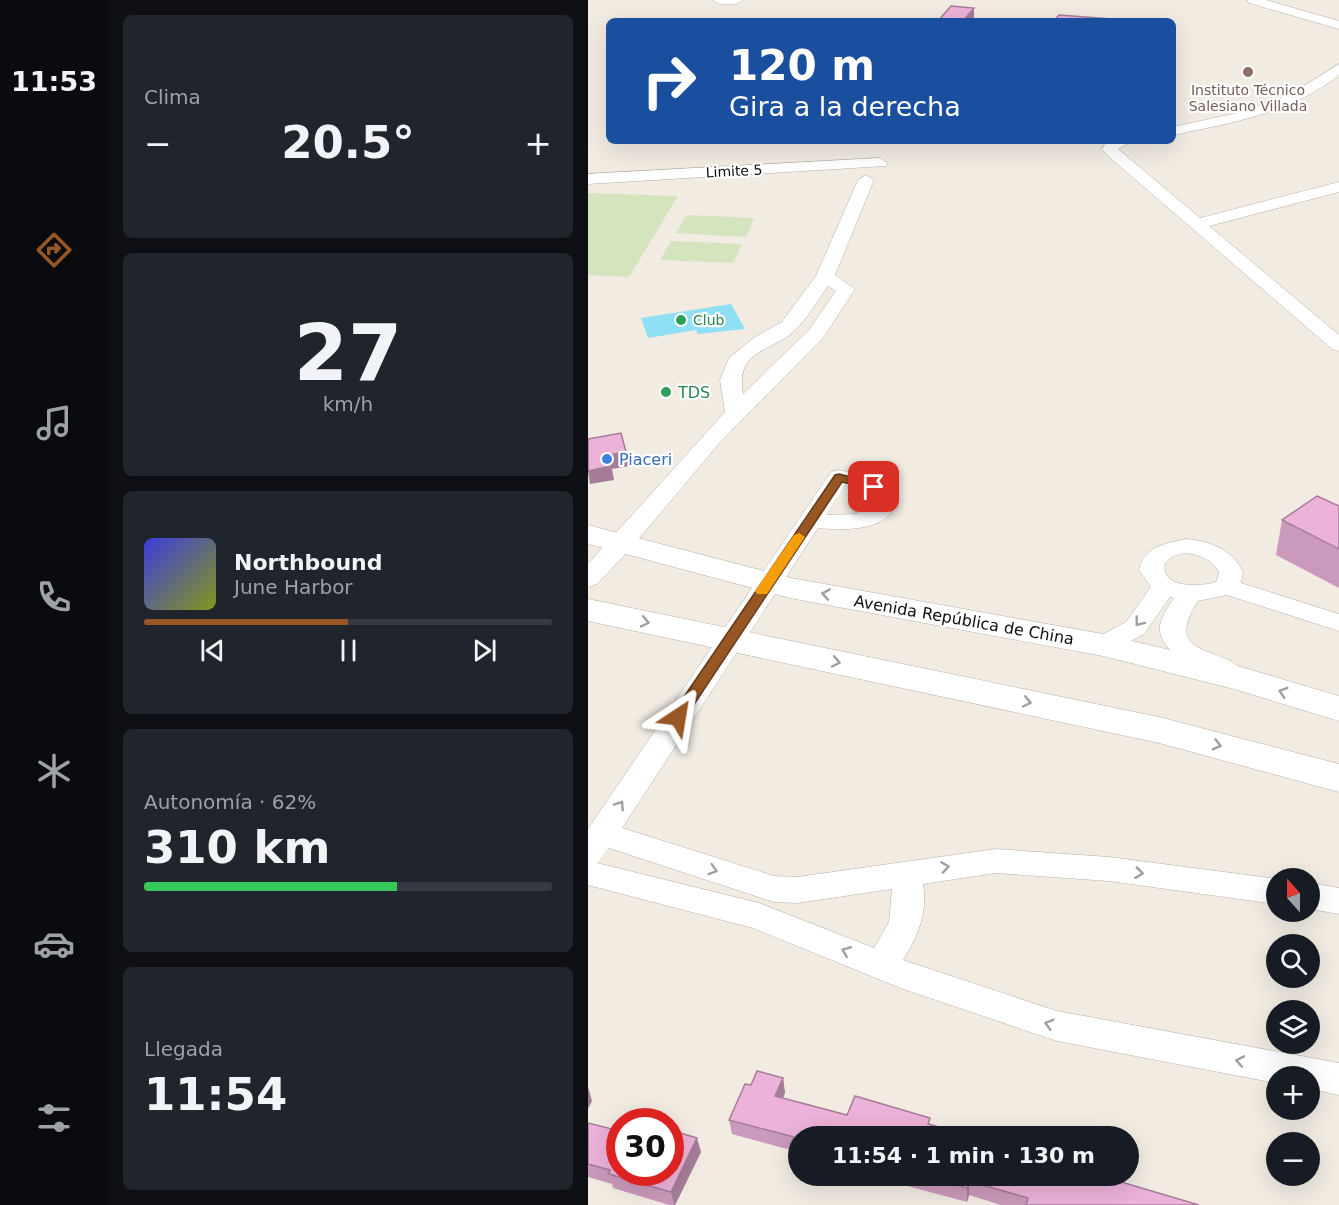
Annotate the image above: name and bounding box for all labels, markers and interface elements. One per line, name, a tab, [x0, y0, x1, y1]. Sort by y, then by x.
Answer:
text: 120 m	[729, 41, 875, 90]
icon: right	[630, 42, 708, 120]
marker: Instituto Técnico Salesiano Villada	[1241, 65, 1255, 79]
text: 11:53	[11, 66, 97, 97]
place label: Instituto Técnico Salesiano Villada	[1189, 82, 1307, 114]
text: Clima	[144, 85, 201, 109]
text: Gira a la derecha	[729, 91, 961, 122]
text: 20.5°	[281, 116, 415, 169]
text: −	[144, 124, 172, 163]
text: +	[524, 124, 552, 163]
street label: Limite 5	[705, 162, 763, 180]
icon: directions	[33, 229, 75, 271]
text: 27	[294, 308, 402, 398]
place label: Club	[693, 312, 725, 328]
marker: Club	[674, 313, 688, 327]
place label: TDS	[677, 383, 710, 402]
marker: TDS	[659, 385, 673, 399]
text: km/h	[323, 392, 373, 416]
icon: music	[33, 402, 75, 444]
place label: Piaceri	[619, 450, 672, 469]
marker: Piaceri	[600, 452, 614, 466]
pin	[848, 461, 899, 512]
icon: arrive	[857, 470, 890, 503]
text: Northbound	[234, 550, 383, 575]
text: June Harbor	[234, 575, 353, 599]
icon: phone	[33, 576, 75, 618]
one-way arrow	[821, 589, 830, 601]
street label: Avenida República de China	[853, 591, 1075, 649]
one-way arrow	[640, 615, 650, 628]
one-way arrow	[1135, 615, 1146, 626]
icon: previous	[196, 634, 229, 667]
icon: pause	[332, 634, 365, 667]
icon: next	[468, 634, 501, 667]
one-way arrow	[831, 655, 841, 668]
position arrow	[646, 685, 710, 749]
one-way arrow	[1278, 687, 1289, 699]
one-way arrow	[1022, 695, 1032, 708]
one-way arrow	[1212, 737, 1222, 750]
icon: climate	[33, 750, 75, 792]
text: Autonomía · 62%	[144, 790, 316, 814]
one-way arrow	[613, 801, 624, 812]
text: 310 km	[144, 821, 330, 874]
one-way arrow	[941, 862, 950, 874]
one-way arrow	[707, 863, 718, 875]
one-way arrow	[1135, 866, 1144, 878]
north arrow	[1266, 868, 1320, 922]
map controls	[1266, 868, 1320, 1186]
icon: car	[33, 923, 75, 965]
button: search	[1266, 934, 1320, 988]
one-way arrow	[841, 946, 852, 958]
button: layers	[1266, 1000, 1320, 1054]
one-way arrow	[1044, 1019, 1055, 1031]
text: Llegada	[144, 1037, 223, 1061]
one-way arrow	[1236, 1055, 1246, 1068]
button: +	[1266, 1066, 1320, 1120]
text: 11:54	[144, 1068, 287, 1121]
icon: filters	[33, 1097, 75, 1139]
speed limit sign: 30	[606, 1108, 684, 1186]
button: −	[1266, 1132, 1320, 1186]
text: 11:54 · 1 min · 130 m	[832, 1143, 1095, 1168]

